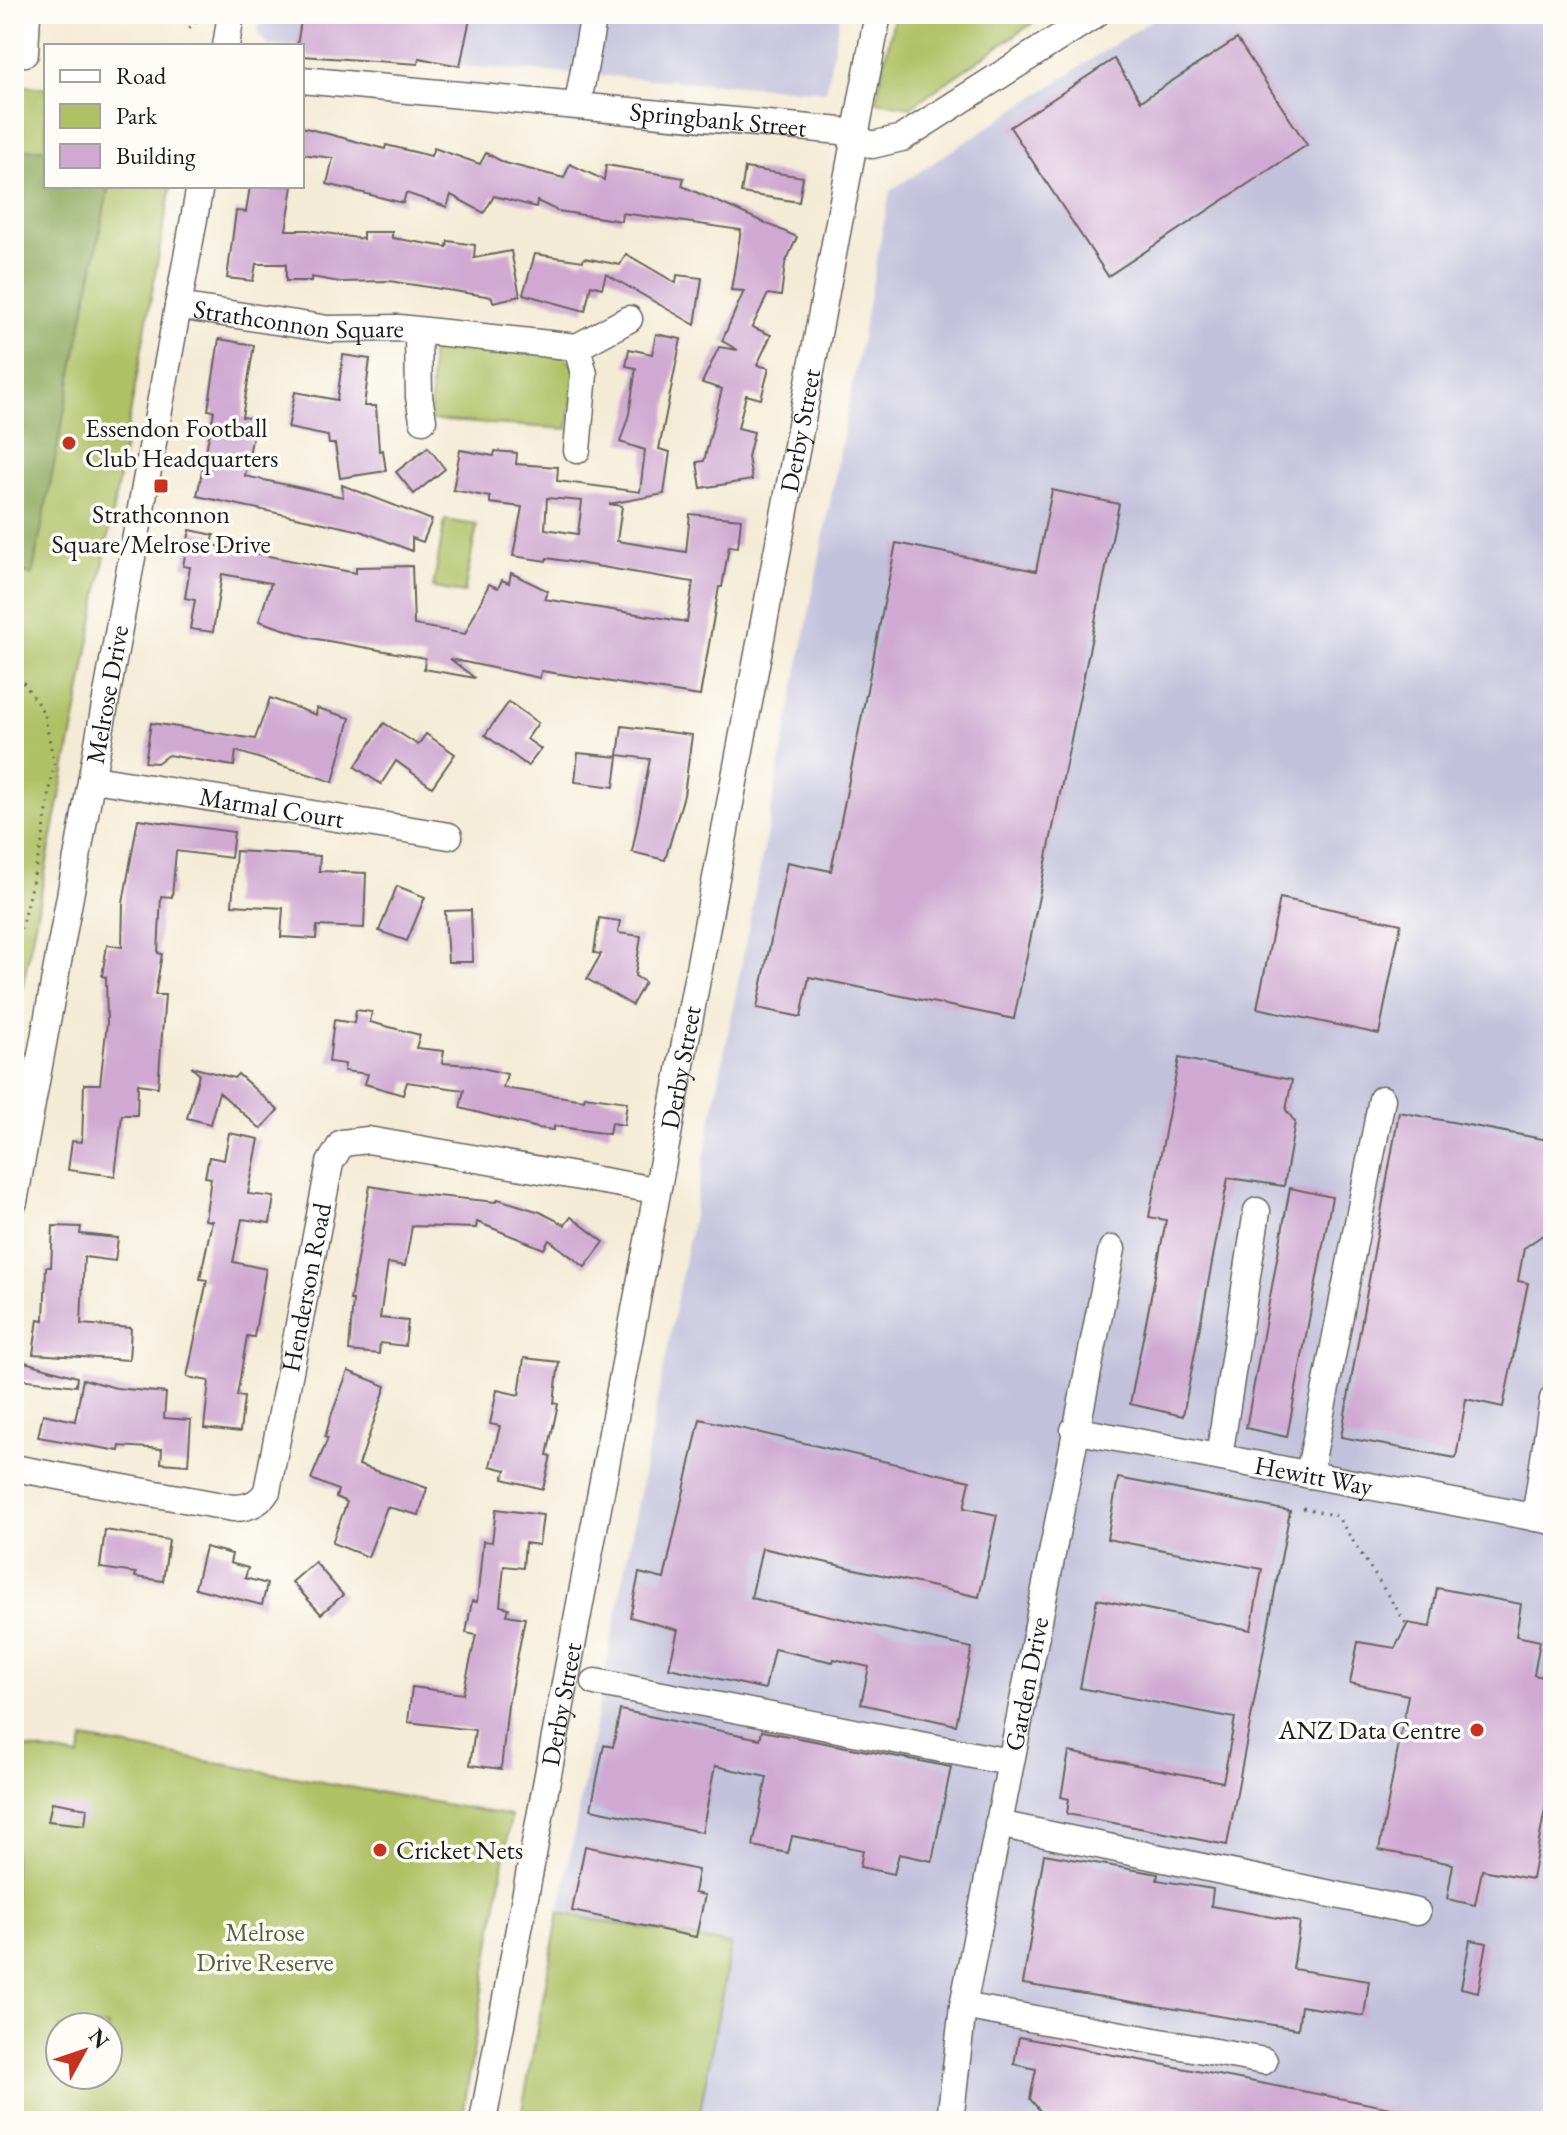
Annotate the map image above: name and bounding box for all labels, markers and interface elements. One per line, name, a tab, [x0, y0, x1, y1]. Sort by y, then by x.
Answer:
legend	[44, 44, 304, 188]
text: Road	[116, 60, 167, 91]
street label: Springbank Street	[628, 94, 808, 145]
text: Park	[116, 100, 158, 131]
text: Building	[116, 140, 196, 171]
street label: Strathconnon Square	[191, 292, 406, 346]
street label: Derby Street	[772, 366, 828, 495]
place label: Essendon Football Club Headquarters	[85, 411, 278, 475]
marker: Essendon Football Club Headquarters	[60, 434, 78, 452]
marker: Strathconnon Square/Melrose Drive	[152, 477, 170, 495]
place label: Strathconnon Square/Melrose Drive	[51, 497, 271, 561]
street label: Melrose Drive	[78, 622, 136, 766]
street label: Marmal Court	[197, 779, 346, 836]
street label: Derby Street	[652, 1003, 709, 1132]
street label: Henderson Road	[273, 1199, 339, 1375]
street label: Hewitt Way	[1252, 1448, 1376, 1504]
street label: Garden Drive	[997, 1614, 1056, 1754]
street label: Derby Street	[533, 1640, 589, 1769]
place label: ANZ Data Centre	[1278, 1713, 1461, 1747]
marker: ANZ Data Centre	[1468, 1721, 1486, 1739]
place label: Cricket Nets	[396, 1833, 523, 1867]
marker: Cricket Nets	[371, 1841, 389, 1859]
park label: Melrose Drive Reserve	[196, 1915, 334, 1979]
north arrow	[44, 2011, 124, 2091]
text: N	[82, 2022, 116, 2055]

